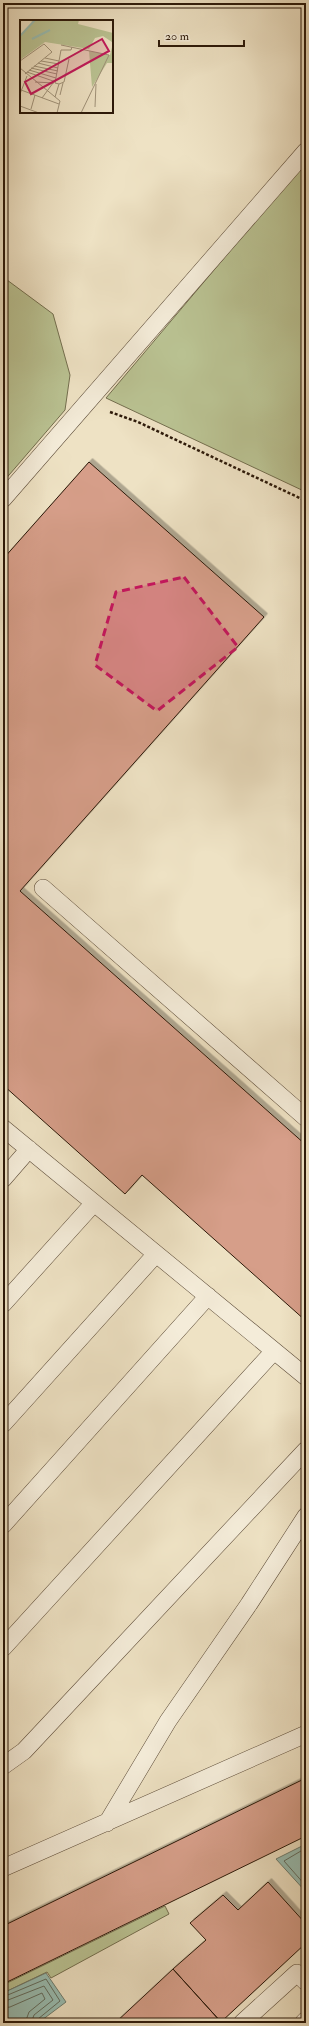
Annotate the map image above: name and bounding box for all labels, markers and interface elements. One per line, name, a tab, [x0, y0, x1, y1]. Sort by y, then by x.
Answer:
inset map	[20, 20, 113, 113]
scale bar	[159, 22, 244, 48]
text: 20 m	[165, 29, 190, 44]

